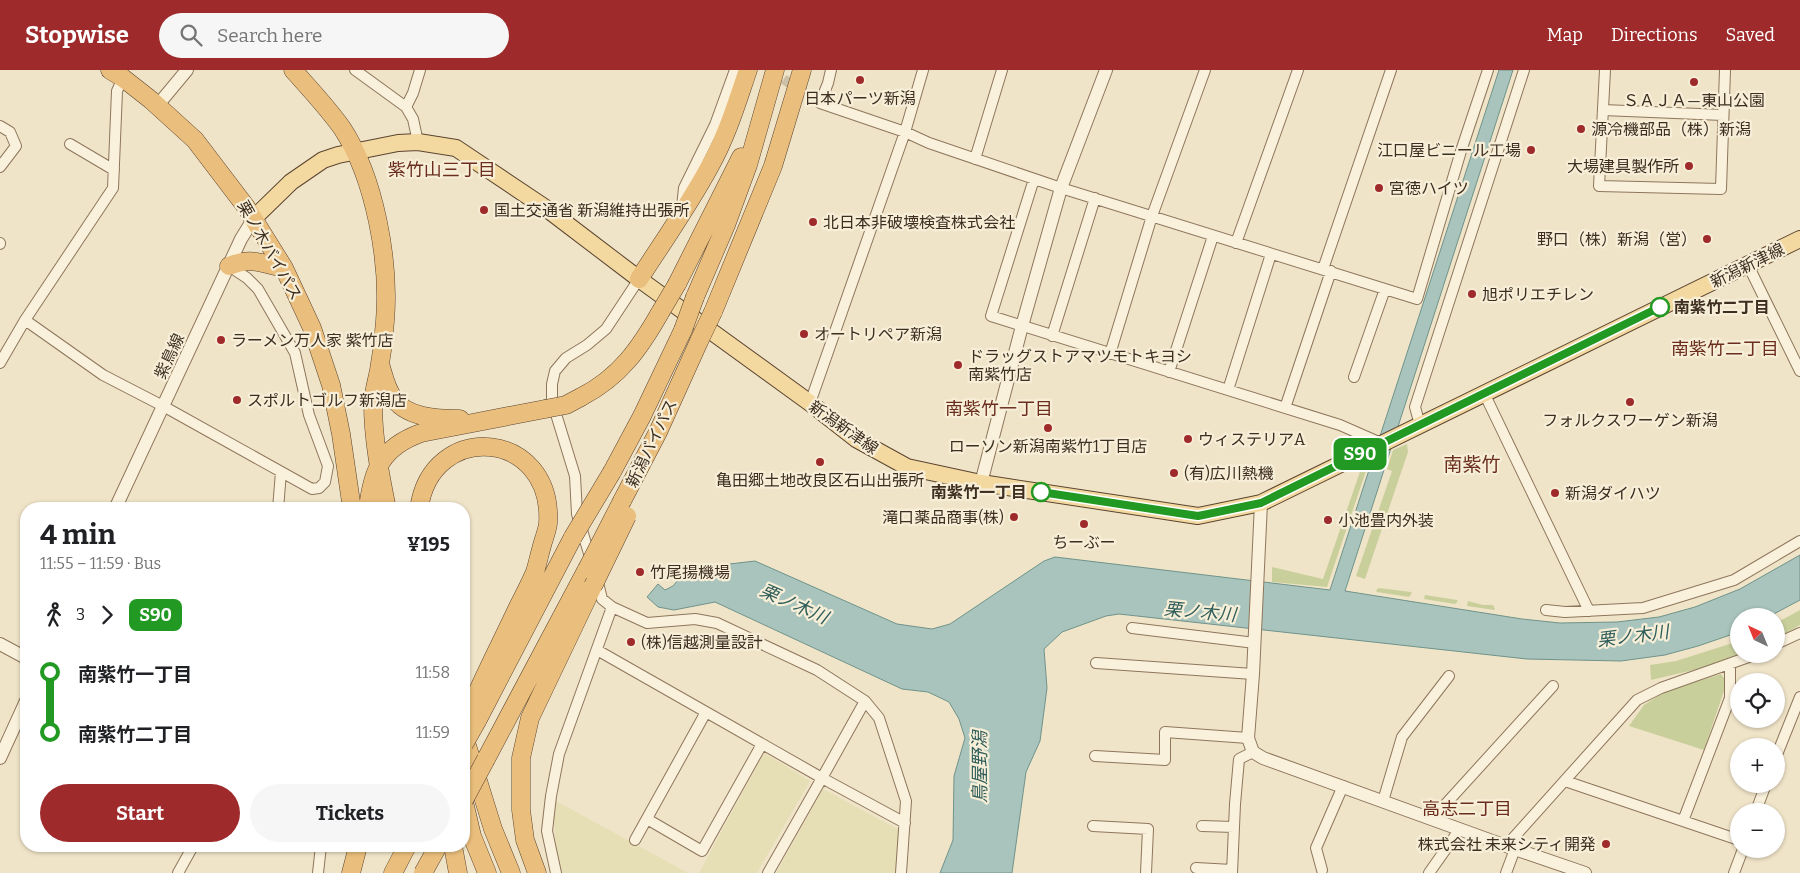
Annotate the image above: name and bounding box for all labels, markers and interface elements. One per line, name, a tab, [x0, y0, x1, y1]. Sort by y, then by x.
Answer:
search box	[159, 13, 509, 58]
text: Stopwise	[25, 21, 129, 49]
icon: search	[177, 21, 205, 49]
text: Search here	[217, 24, 323, 47]
text: Map	[1547, 24, 1583, 46]
text: Directions	[1611, 24, 1698, 46]
text: Saved	[1726, 24, 1775, 46]
marker: 日本パーツ新潟	[854, 74, 866, 86]
marker: ＳＡＪＡ―東山公園	[1688, 76, 1700, 88]
place label: 日本パーツ新潟	[804, 89, 916, 108]
place label: ＳＡＪＡ―東山公園	[1623, 91, 1765, 110]
place label: 源冷機部品（株）新潟	[1591, 120, 1751, 139]
marker: 源冷機部品（株）新潟	[1575, 123, 1587, 135]
place label: 江口屋ビニール工場	[1377, 141, 1521, 160]
marker: 江口屋ビニール工場	[1525, 144, 1537, 156]
place label: 大場建具製作所	[1567, 157, 1679, 176]
district label: 紫竹山三丁目	[388, 159, 496, 181]
marker: 大場建具製作所	[1683, 160, 1695, 172]
place label: 宮徳ハイツ	[1389, 179, 1469, 198]
marker: 宮徳ハイツ	[1373, 182, 1385, 194]
street label: 栗ノ木バイパス	[233, 197, 306, 303]
place label: 国土交通省 新潟維持出張所	[494, 201, 689, 220]
marker: 国土交通省 新潟維持出張所	[478, 204, 490, 216]
place label: 北日本非破壊検査株式会社	[823, 213, 1015, 232]
marker: 北日本非破壊検査株式会社	[807, 216, 819, 228]
place label: 野口（株）新潟（営）	[1537, 230, 1697, 249]
marker: 野口（株）新潟（営）	[1701, 233, 1713, 245]
street label: 新潟新津線	[1707, 239, 1787, 292]
place label: 旭ポリエチレン	[1482, 285, 1594, 304]
marker: 旭ポリエチレン	[1466, 288, 1478, 300]
marker: 南紫竹二丁目	[1650, 297, 1670, 317]
place label: 南紫竹二丁目	[1674, 298, 1770, 317]
place label: オートリペア新潟	[814, 325, 942, 344]
marker: オートリペア新潟	[798, 328, 810, 340]
street label: 紫鳥線	[151, 330, 188, 382]
place label: ラーメン万人家 紫竹店	[231, 331, 394, 350]
marker: ラーメン万人家 紫竹店	[215, 334, 227, 346]
district label: 南紫竹二丁目	[1671, 338, 1779, 360]
place label: ドラッグストアマツモトキヨシ 南紫竹店	[968, 347, 1192, 384]
marker: ドラッグストアマツモトキヨシ 南紫竹店	[952, 359, 964, 371]
place label: スポルトゴルフ新潟店	[247, 391, 407, 410]
marker: スポルトゴルフ新潟店	[231, 394, 243, 406]
street label: 新潟バイパス	[622, 396, 681, 490]
marker: フォルクスワーゲン新潟	[1624, 396, 1636, 408]
street label: 新潟新津線	[805, 397, 882, 458]
district label: 南紫竹一丁目	[945, 398, 1053, 420]
place label: フォルクスワーゲン新潟	[1542, 411, 1718, 430]
marker: ローソン新潟南紫竹1丁目店	[1042, 422, 1054, 434]
place label: ウィステリアA	[1198, 430, 1306, 449]
marker: ウィステリアA	[1182, 433, 1194, 445]
place label: ローソン新潟南紫竹1丁目店	[949, 437, 1147, 456]
line badge: S90	[1331, 438, 1389, 470]
text: S90	[1344, 443, 1376, 465]
district label: 南紫竹	[1443, 453, 1501, 476]
marker: 亀田郷土地改良区石山出張所	[814, 456, 826, 468]
place label: (有)広川熱機	[1184, 464, 1274, 483]
marker: (有)広川熱機	[1168, 467, 1180, 479]
place label: 亀田郷土地改良区石山出張所	[716, 471, 924, 490]
marker: 南紫竹一丁目	[1031, 482, 1051, 502]
place label: 南紫竹一丁目	[931, 483, 1027, 502]
place label: 新潟ダイハツ	[1565, 484, 1661, 503]
marker: 新潟ダイハツ	[1549, 487, 1561, 499]
place label: 滝口薬品商事(株)	[882, 508, 1004, 527]
marker: 滝口薬品商事(株)	[1008, 511, 1020, 523]
place label: 小池畳内外装	[1338, 511, 1434, 530]
marker: 小池畳内外装	[1322, 514, 1334, 526]
text: 4 min	[40, 518, 116, 551]
marker: ちーぶー	[1078, 518, 1090, 530]
text: ¥195	[407, 533, 450, 556]
place label: ちーぶー	[1052, 533, 1116, 552]
text: 11:55 – 11:59 · Bus	[40, 554, 161, 573]
place label: 竹尾揚機場	[650, 563, 730, 582]
marker: 竹尾揚機場	[634, 566, 646, 578]
water label: 栗ノ木川	[757, 579, 833, 630]
water label: 栗ノ木川	[1163, 598, 1239, 626]
icon: walk	[40, 601, 68, 629]
icon: forward	[93, 601, 121, 629]
text: S90	[139, 604, 172, 626]
text: 3	[76, 605, 85, 624]
north arrow	[1730, 608, 1785, 662]
map controls	[1730, 608, 1785, 858]
water label: 栗ノ木川	[1596, 620, 1672, 651]
place label: (株)信越測量設計	[641, 633, 763, 652]
marker: (株)信越測量設計	[625, 636, 637, 648]
text: 南紫竹一丁目	[78, 663, 192, 686]
text: 11:58	[415, 663, 450, 682]
button: locate	[1730, 673, 1785, 728]
text: 南紫竹二丁目	[78, 723, 192, 746]
text: 11:59	[416, 723, 450, 742]
water label: 鳥屋野潟	[969, 729, 991, 803]
button: +	[1730, 738, 1785, 793]
button: Start	[40, 784, 240, 842]
button: Tickets	[250, 784, 450, 842]
district label: 高志二丁目	[1422, 798, 1512, 820]
button: −	[1730, 803, 1785, 858]
place label: 株式会社 未来シティ開発	[1418, 835, 1596, 854]
marker: 株式会社 未来シティ開発	[1600, 838, 1612, 850]

